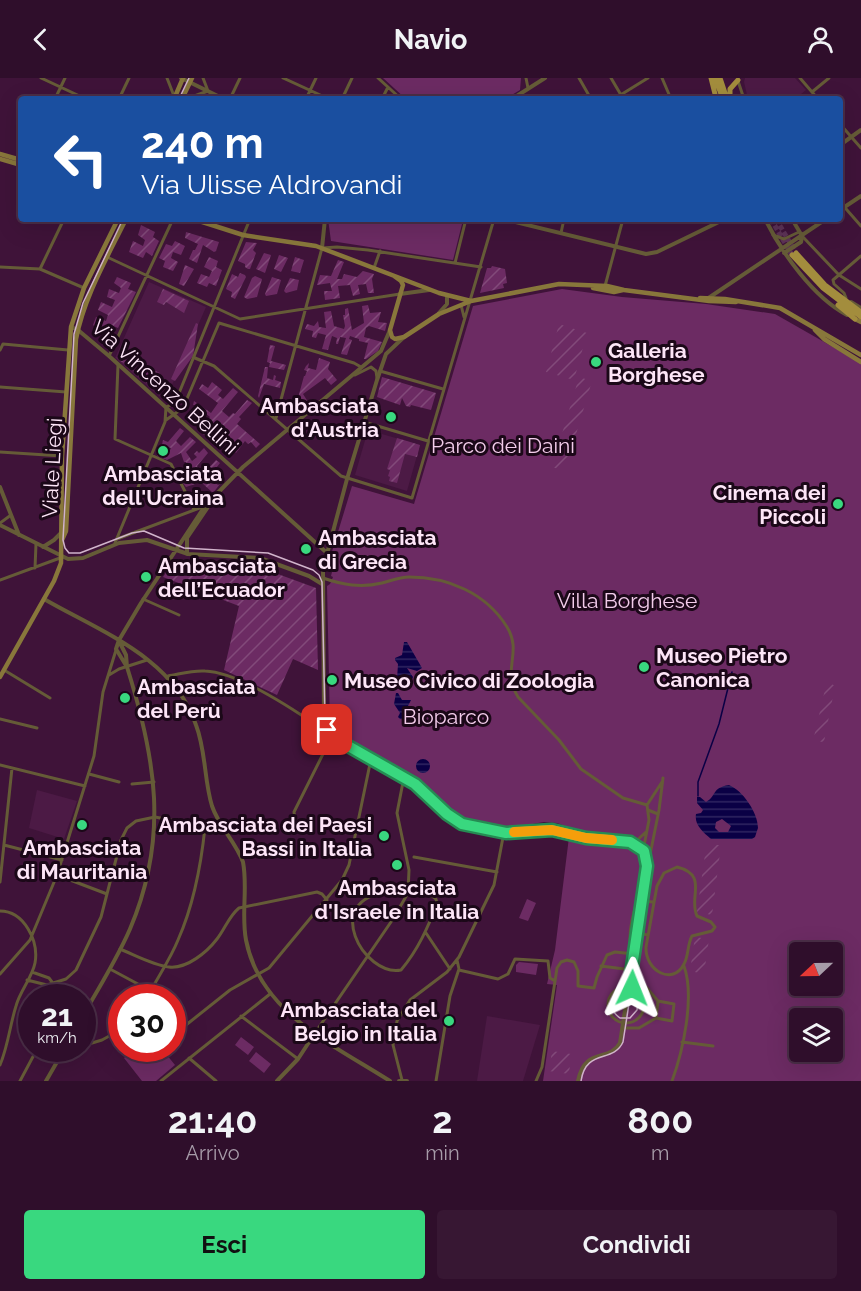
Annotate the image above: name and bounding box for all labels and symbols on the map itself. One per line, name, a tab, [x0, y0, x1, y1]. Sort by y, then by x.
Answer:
street label: Via Vincenzo Bellini	[86, 314, 244, 460]
place label: Galleria Borghese	[608, 338, 705, 387]
marker: Galleria Borghese	[589, 355, 603, 369]
place label: Ambasciata d'Austria	[260, 393, 379, 442]
marker: Ambasciata d'Austria	[384, 410, 398, 424]
street label: Viale Liegi	[37, 417, 67, 519]
park label: Parco dei Daini	[431, 433, 575, 458]
marker: Ambasciata dell'Ucraina	[156, 444, 170, 458]
place label: Ambasciata dell'Ucraina	[102, 461, 224, 510]
place label: Cinema dei Piccoli	[713, 480, 826, 529]
marker: Cinema dei Piccoli	[831, 497, 845, 511]
place label: Ambasciata di Grecia	[318, 525, 437, 574]
marker: Ambasciata di Grecia	[299, 542, 313, 556]
place label: Ambasciata dell’Ecuador	[158, 553, 285, 602]
marker: Ambasciata dell’Ecuador	[139, 570, 153, 584]
park label: Villa Borghese	[557, 588, 697, 613]
place label: Museo Pietro Canonica	[656, 643, 788, 692]
marker: Museo Pietro Canonica	[637, 660, 651, 674]
place label: Museo Civico di Zoologia	[344, 668, 594, 693]
marker: Museo Civico di Zoologia	[325, 673, 339, 687]
place label: Ambasciata del Perù	[137, 674, 256, 723]
marker: Ambasciata del Perù	[118, 691, 132, 705]
pin	[301, 704, 352, 755]
park label: Bioparco	[403, 704, 489, 729]
place label: Ambasciata dei Paesi Bassi in Italia	[158, 812, 372, 861]
marker: Ambasciata di Mauritania	[75, 818, 89, 832]
marker: Ambasciata dei Paesi Bassi in Italia	[377, 829, 391, 843]
place label: Ambasciata di Mauritania	[17, 835, 147, 884]
marker: Ambasciata d'Israele in Italia	[390, 858, 404, 872]
place label: Ambasciata d'Israele in Italia	[315, 875, 479, 924]
north arrow	[789, 942, 843, 996]
position arrow	[600, 956, 664, 1020]
speed limit sign: 30	[108, 984, 186, 1062]
place label: Ambasciata del Belgio in Italia	[281, 997, 437, 1046]
marker: Ambasciata del Belgio in Italia	[442, 1014, 456, 1028]

